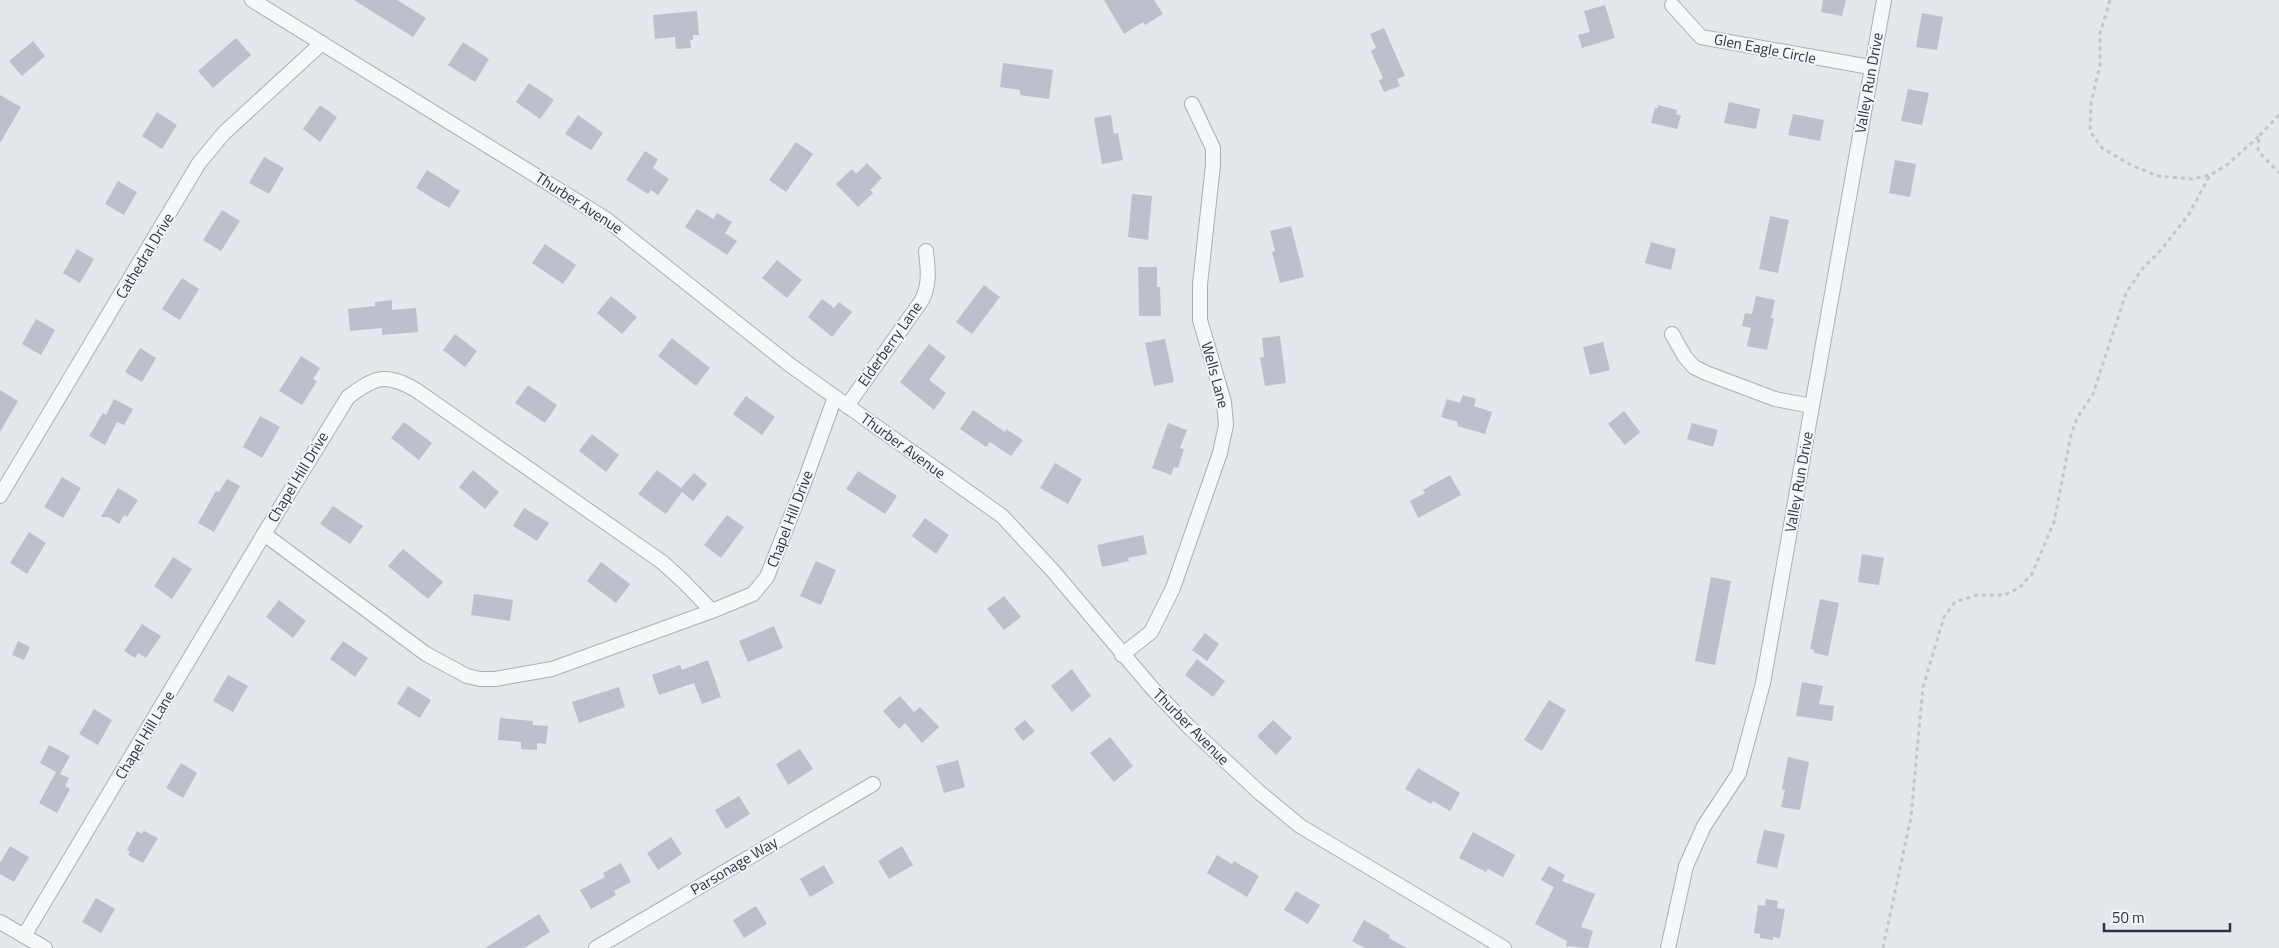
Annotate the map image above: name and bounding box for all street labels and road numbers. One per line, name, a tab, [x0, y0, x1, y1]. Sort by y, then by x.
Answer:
street label: Glen Eagle Circle	[1712, 27, 1818, 70]
street label: Valley Run Drive	[1848, 31, 1889, 135]
street label: Thurber Avenue	[531, 166, 627, 239]
street label: Cathedral Drive	[110, 208, 179, 303]
street label: Elderberry Lane	[852, 296, 927, 391]
street label: Wells Lane	[1196, 339, 1235, 411]
street label: Thurber Avenue	[856, 407, 950, 484]
street label: Chapel Hill Drive	[261, 427, 334, 527]
street label: Valley Run Drive	[1778, 430, 1819, 534]
street label: Chapel Hill Drive	[760, 467, 819, 571]
street label: Thurber Avenue	[1148, 683, 1235, 770]
street label: Chapel Hill Lane	[109, 686, 180, 784]
street label: Parsonage Way	[686, 830, 782, 901]

